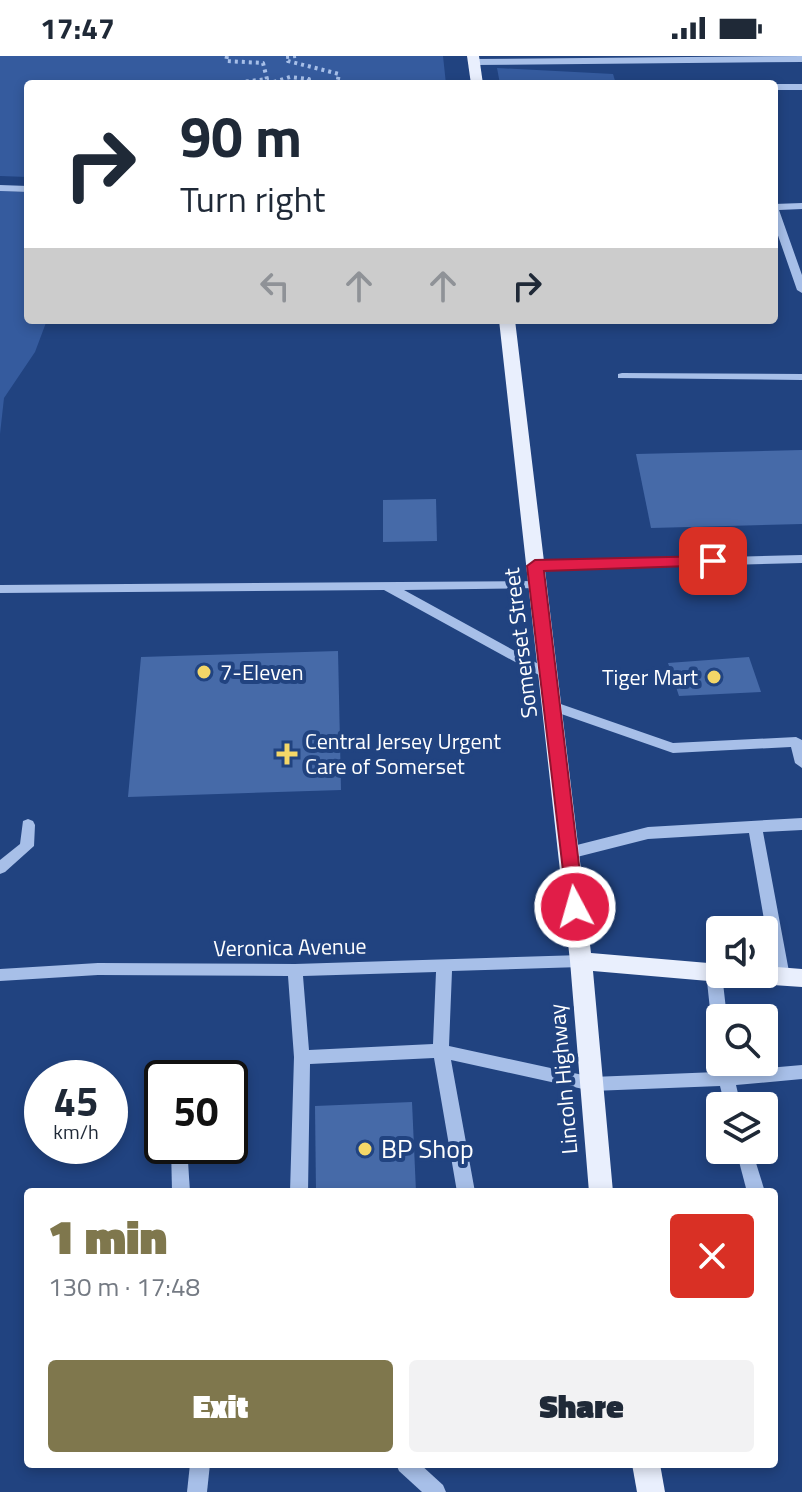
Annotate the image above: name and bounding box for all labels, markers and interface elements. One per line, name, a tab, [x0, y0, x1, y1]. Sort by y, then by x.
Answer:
text: 17:47	[40, 5, 115, 51]
text: 90 m	[180, 94, 302, 179]
icon: right	[48, 112, 152, 216]
text: Turn right	[180, 171, 325, 226]
icon: left	[253, 264, 297, 308]
icon: ahead	[337, 264, 381, 308]
icon: ahead	[421, 264, 465, 308]
icon: right	[505, 264, 549, 308]
pin	[679, 527, 747, 595]
icon: arrive	[691, 539, 735, 583]
street label: Somerset Street	[494, 566, 546, 720]
place label: 7-Eleven	[220, 655, 303, 689]
place label: Tiger Mart	[602, 660, 698, 694]
marker: 7-Eleven	[195, 663, 213, 681]
marker: Tiger Mart	[705, 668, 723, 686]
place label: Central Jersey Urgent Care of Somerset	[305, 724, 501, 783]
marker: Central Jersey Urgent Care of Somerset	[276, 743, 298, 765]
position arrow	[533, 865, 617, 949]
map controls	[706, 916, 778, 1164]
button: sound	[706, 916, 778, 988]
street label: Veronica Avenue	[213, 929, 367, 965]
street label: Lincoln Highway	[539, 1002, 587, 1156]
button: search	[706, 1004, 778, 1076]
speed limit sign: 50	[144, 1060, 248, 1164]
text: 45	[54, 1071, 98, 1132]
button: layers	[706, 1092, 778, 1164]
text: km/h	[53, 1116, 99, 1147]
place label: BP Shop	[381, 1129, 474, 1168]
marker: BP Shop	[356, 1140, 374, 1158]
text: 1 min	[48, 1200, 167, 1273]
button: close	[670, 1214, 754, 1298]
text: 130 m · 17:48	[48, 1267, 200, 1306]
button: Exit	[48, 1360, 393, 1452]
button: Share	[409, 1360, 754, 1452]

